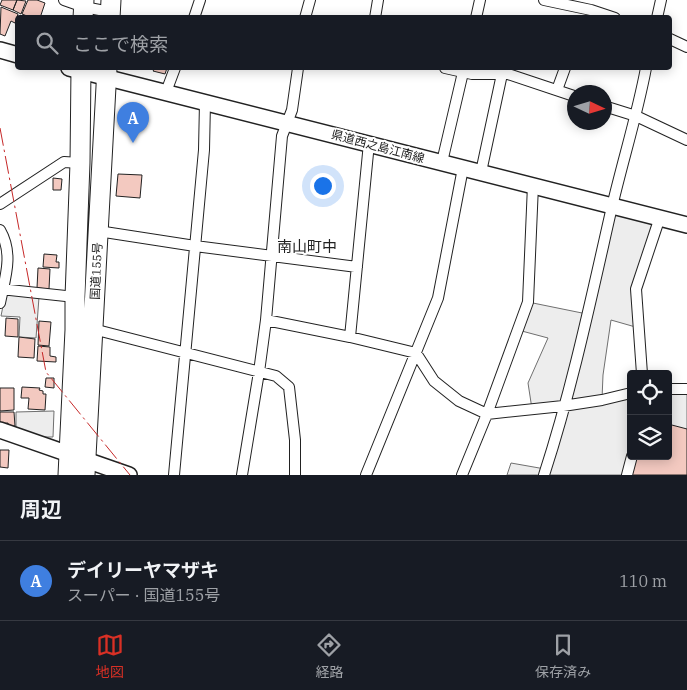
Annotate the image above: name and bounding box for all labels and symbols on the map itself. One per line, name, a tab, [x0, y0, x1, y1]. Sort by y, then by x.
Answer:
north arrow	[567, 85, 612, 130]
pin: A	[117, 102, 149, 143]
street label: 県道西之島江南線	[330, 126, 426, 166]
your location	[310, 173, 336, 199]
district label: 南山町中	[277, 237, 337, 256]
street label: 国道155号	[87, 242, 105, 300]

